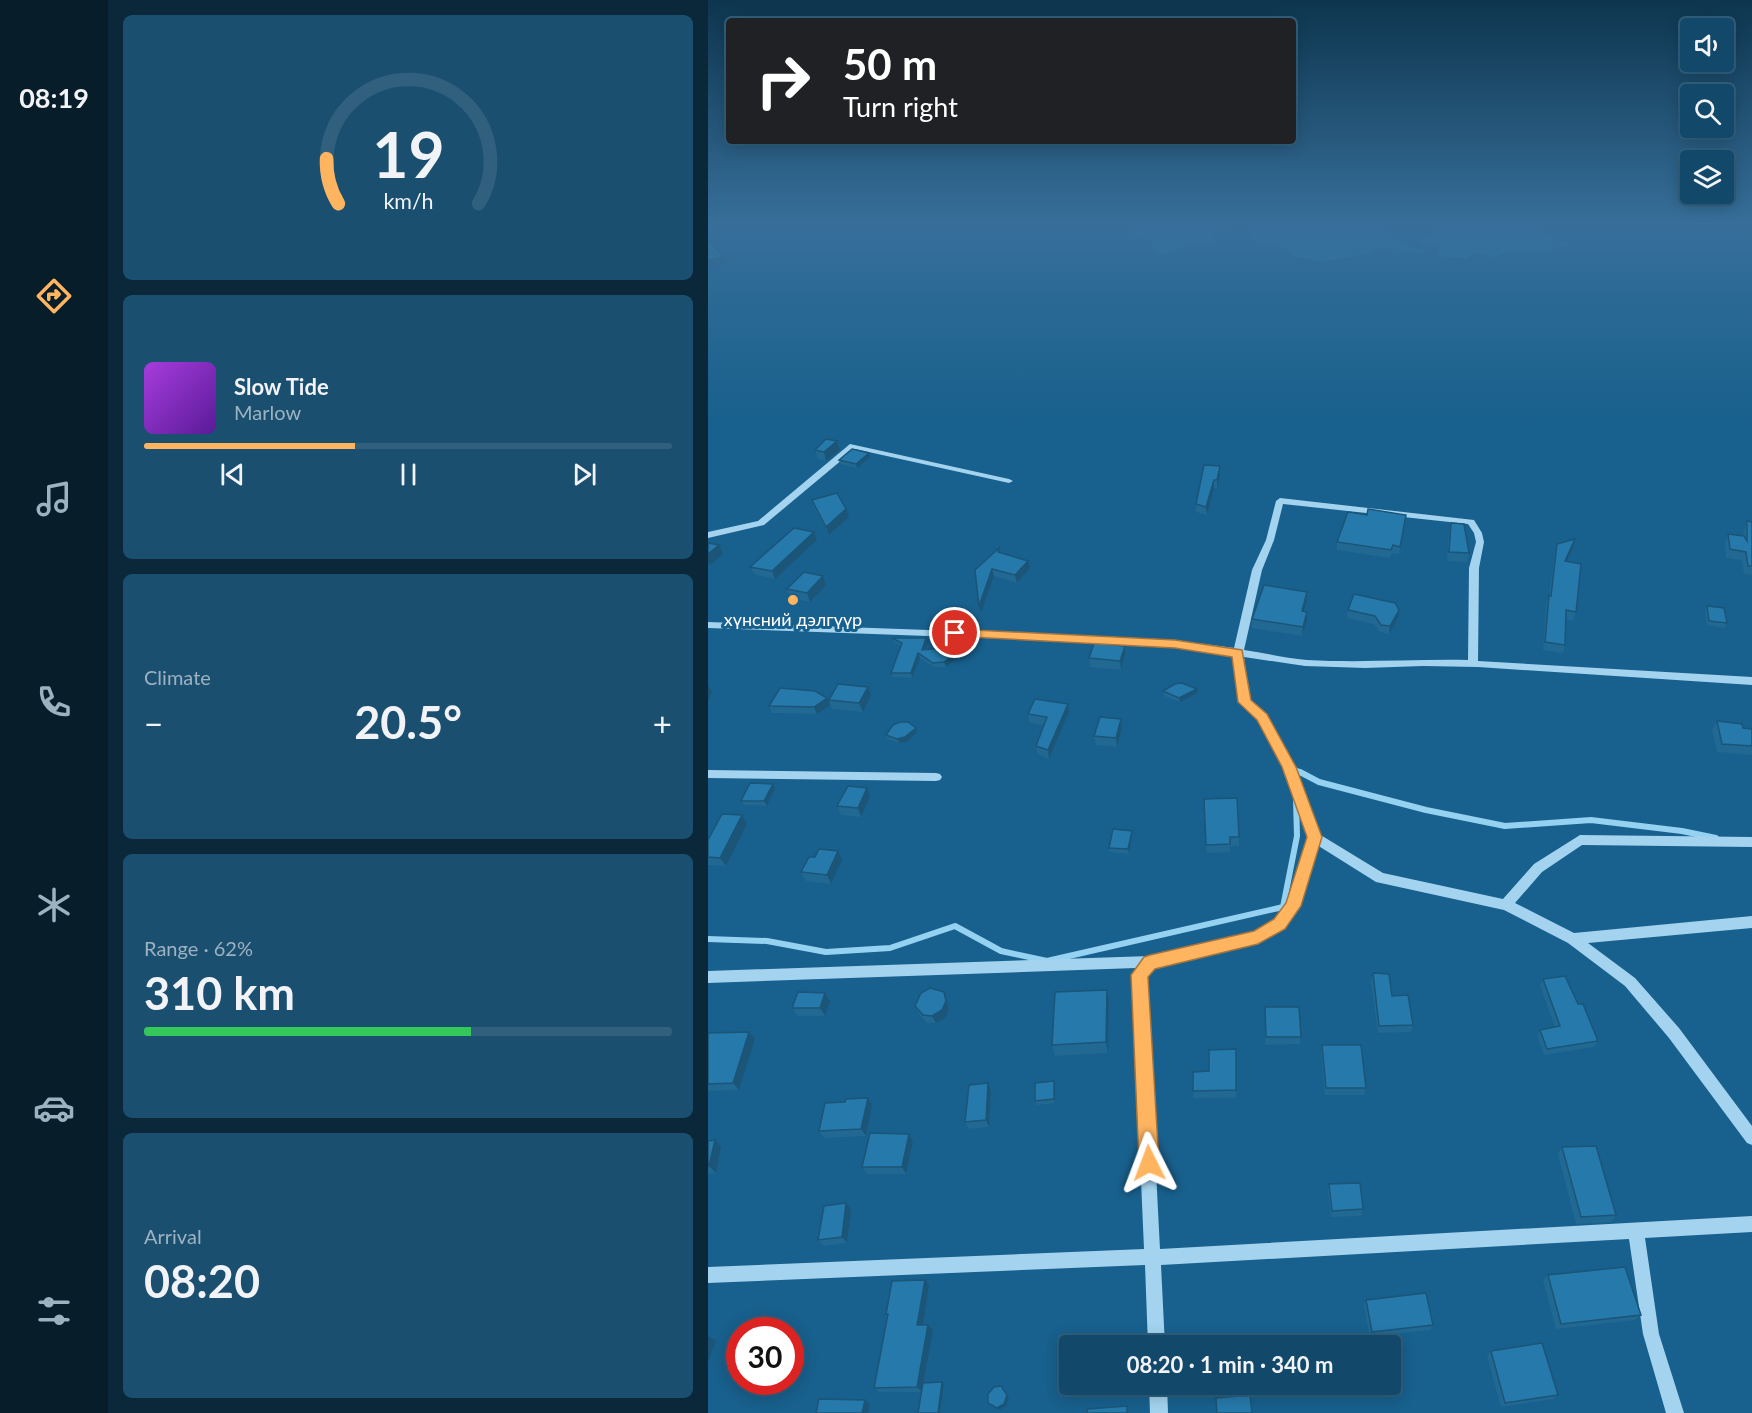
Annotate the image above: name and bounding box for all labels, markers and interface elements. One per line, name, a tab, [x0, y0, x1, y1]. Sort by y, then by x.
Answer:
map controls	[1680, 18, 1734, 204]
button: sound	[1680, 18, 1734, 72]
text: 50 m	[843, 39, 937, 89]
icon: right	[744, 42, 822, 120]
text: 08:19	[19, 81, 89, 114]
button: search	[1680, 84, 1734, 138]
text: Turn right	[843, 90, 958, 123]
text: 19	[372, 116, 444, 191]
button: layers	[1680, 150, 1734, 204]
text: km/h	[383, 189, 433, 215]
icon: directions	[33, 275, 75, 317]
text: Slow Tide	[234, 373, 329, 400]
text: Marlow	[234, 400, 301, 424]
icon: previous	[216, 458, 249, 491]
icon: pause	[392, 458, 425, 491]
icon: next	[568, 458, 601, 491]
icon: music	[33, 478, 75, 520]
marker: хүнсний дэлгүүр	[786, 593, 800, 607]
pin	[929, 607, 980, 658]
place label: хүнсний дэлгүүр	[724, 608, 862, 630]
icon: arrive	[938, 616, 971, 649]
text: Climate	[144, 665, 211, 689]
icon: phone	[33, 681, 75, 723]
text: 20.5°	[354, 695, 462, 749]
text: −	[144, 703, 163, 743]
text: +	[653, 703, 672, 743]
icon: climate	[33, 884, 75, 926]
text: Range · 62%	[144, 936, 253, 960]
text: 310 km	[144, 966, 295, 1020]
icon: car	[33, 1087, 75, 1129]
position arrow	[1117, 1131, 1181, 1195]
text: Arrival	[144, 1224, 202, 1248]
text: 08:20	[144, 1254, 260, 1308]
icon: filters	[33, 1290, 75, 1332]
speed limit sign: 30	[726, 1317, 804, 1395]
text: 08:20 · 1 min · 340 m	[1127, 1351, 1333, 1378]

